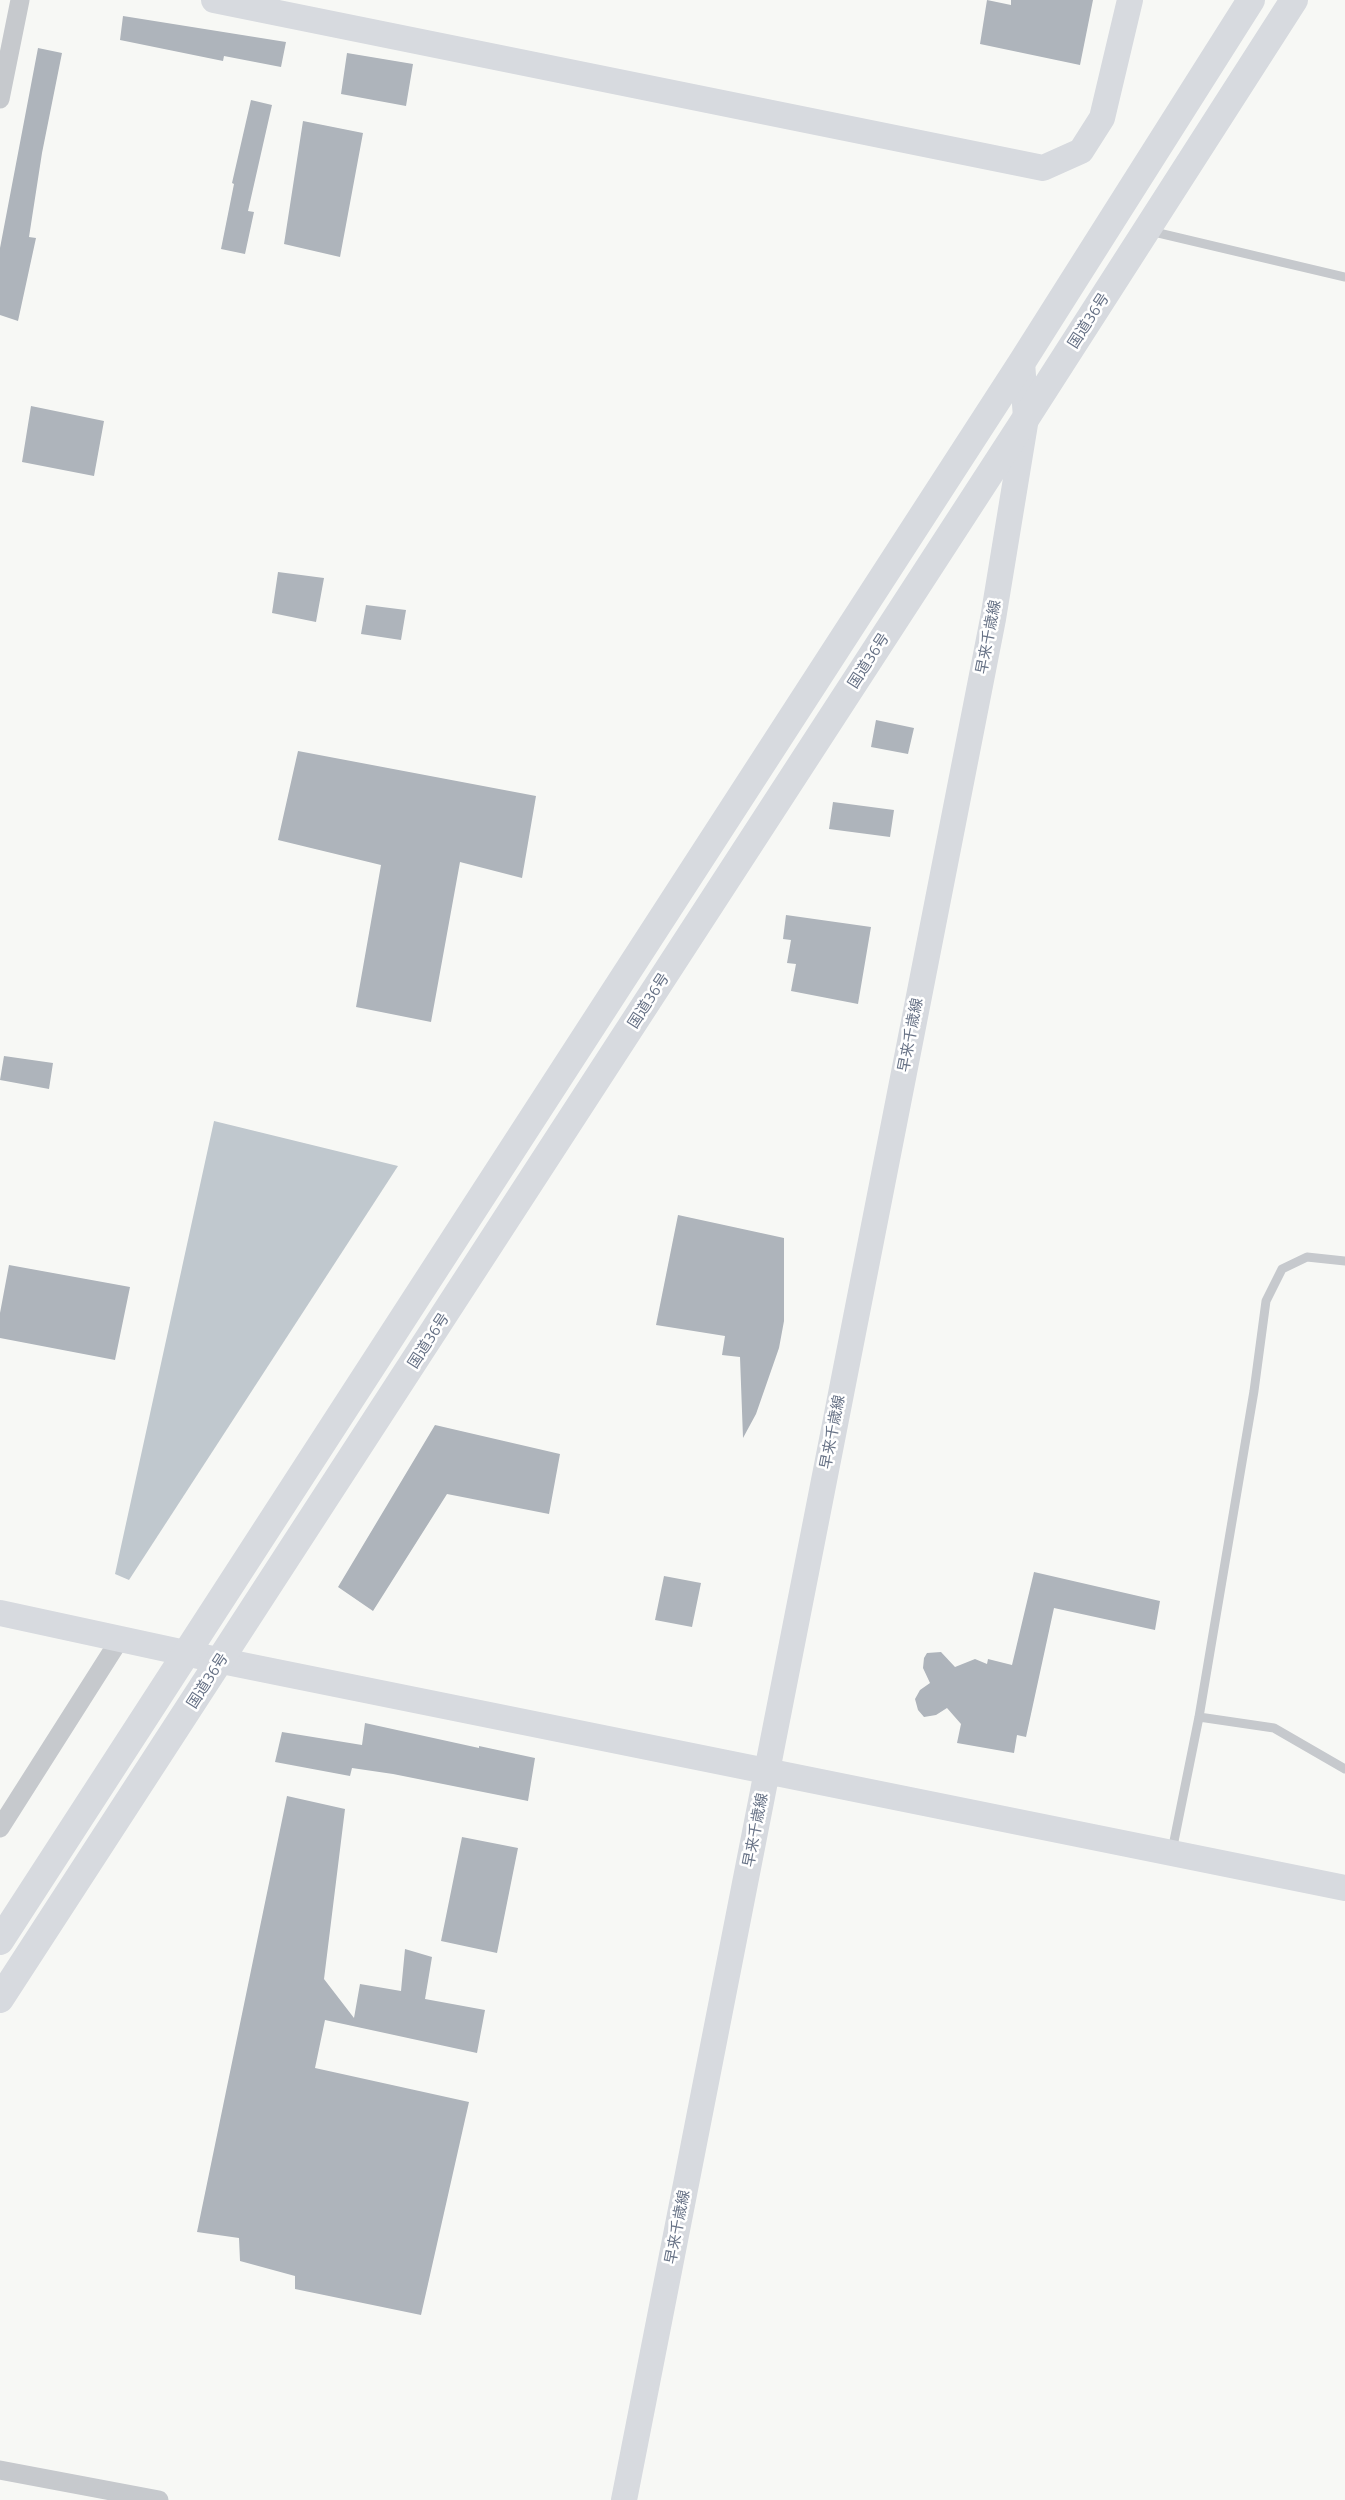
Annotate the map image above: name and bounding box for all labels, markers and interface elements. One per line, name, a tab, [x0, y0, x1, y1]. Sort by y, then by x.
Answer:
street label: 国道36号	[1065, 290, 1113, 352]
street label: 早来千歳線	[973, 598, 1005, 676]
street label: 国道36号	[845, 630, 893, 692]
street label: 国道36号	[625, 970, 673, 1032]
street label: 早来千歳線	[895, 996, 927, 1074]
street label: 国道36号	[405, 1310, 453, 1372]
street label: 早来千歳線	[817, 1393, 849, 1471]
street label: 国道36号	[184, 1650, 232, 1712]
street label: 早来千歳線	[740, 1791, 772, 1869]
street label: 早来千歳線	[662, 2188, 694, 2266]

